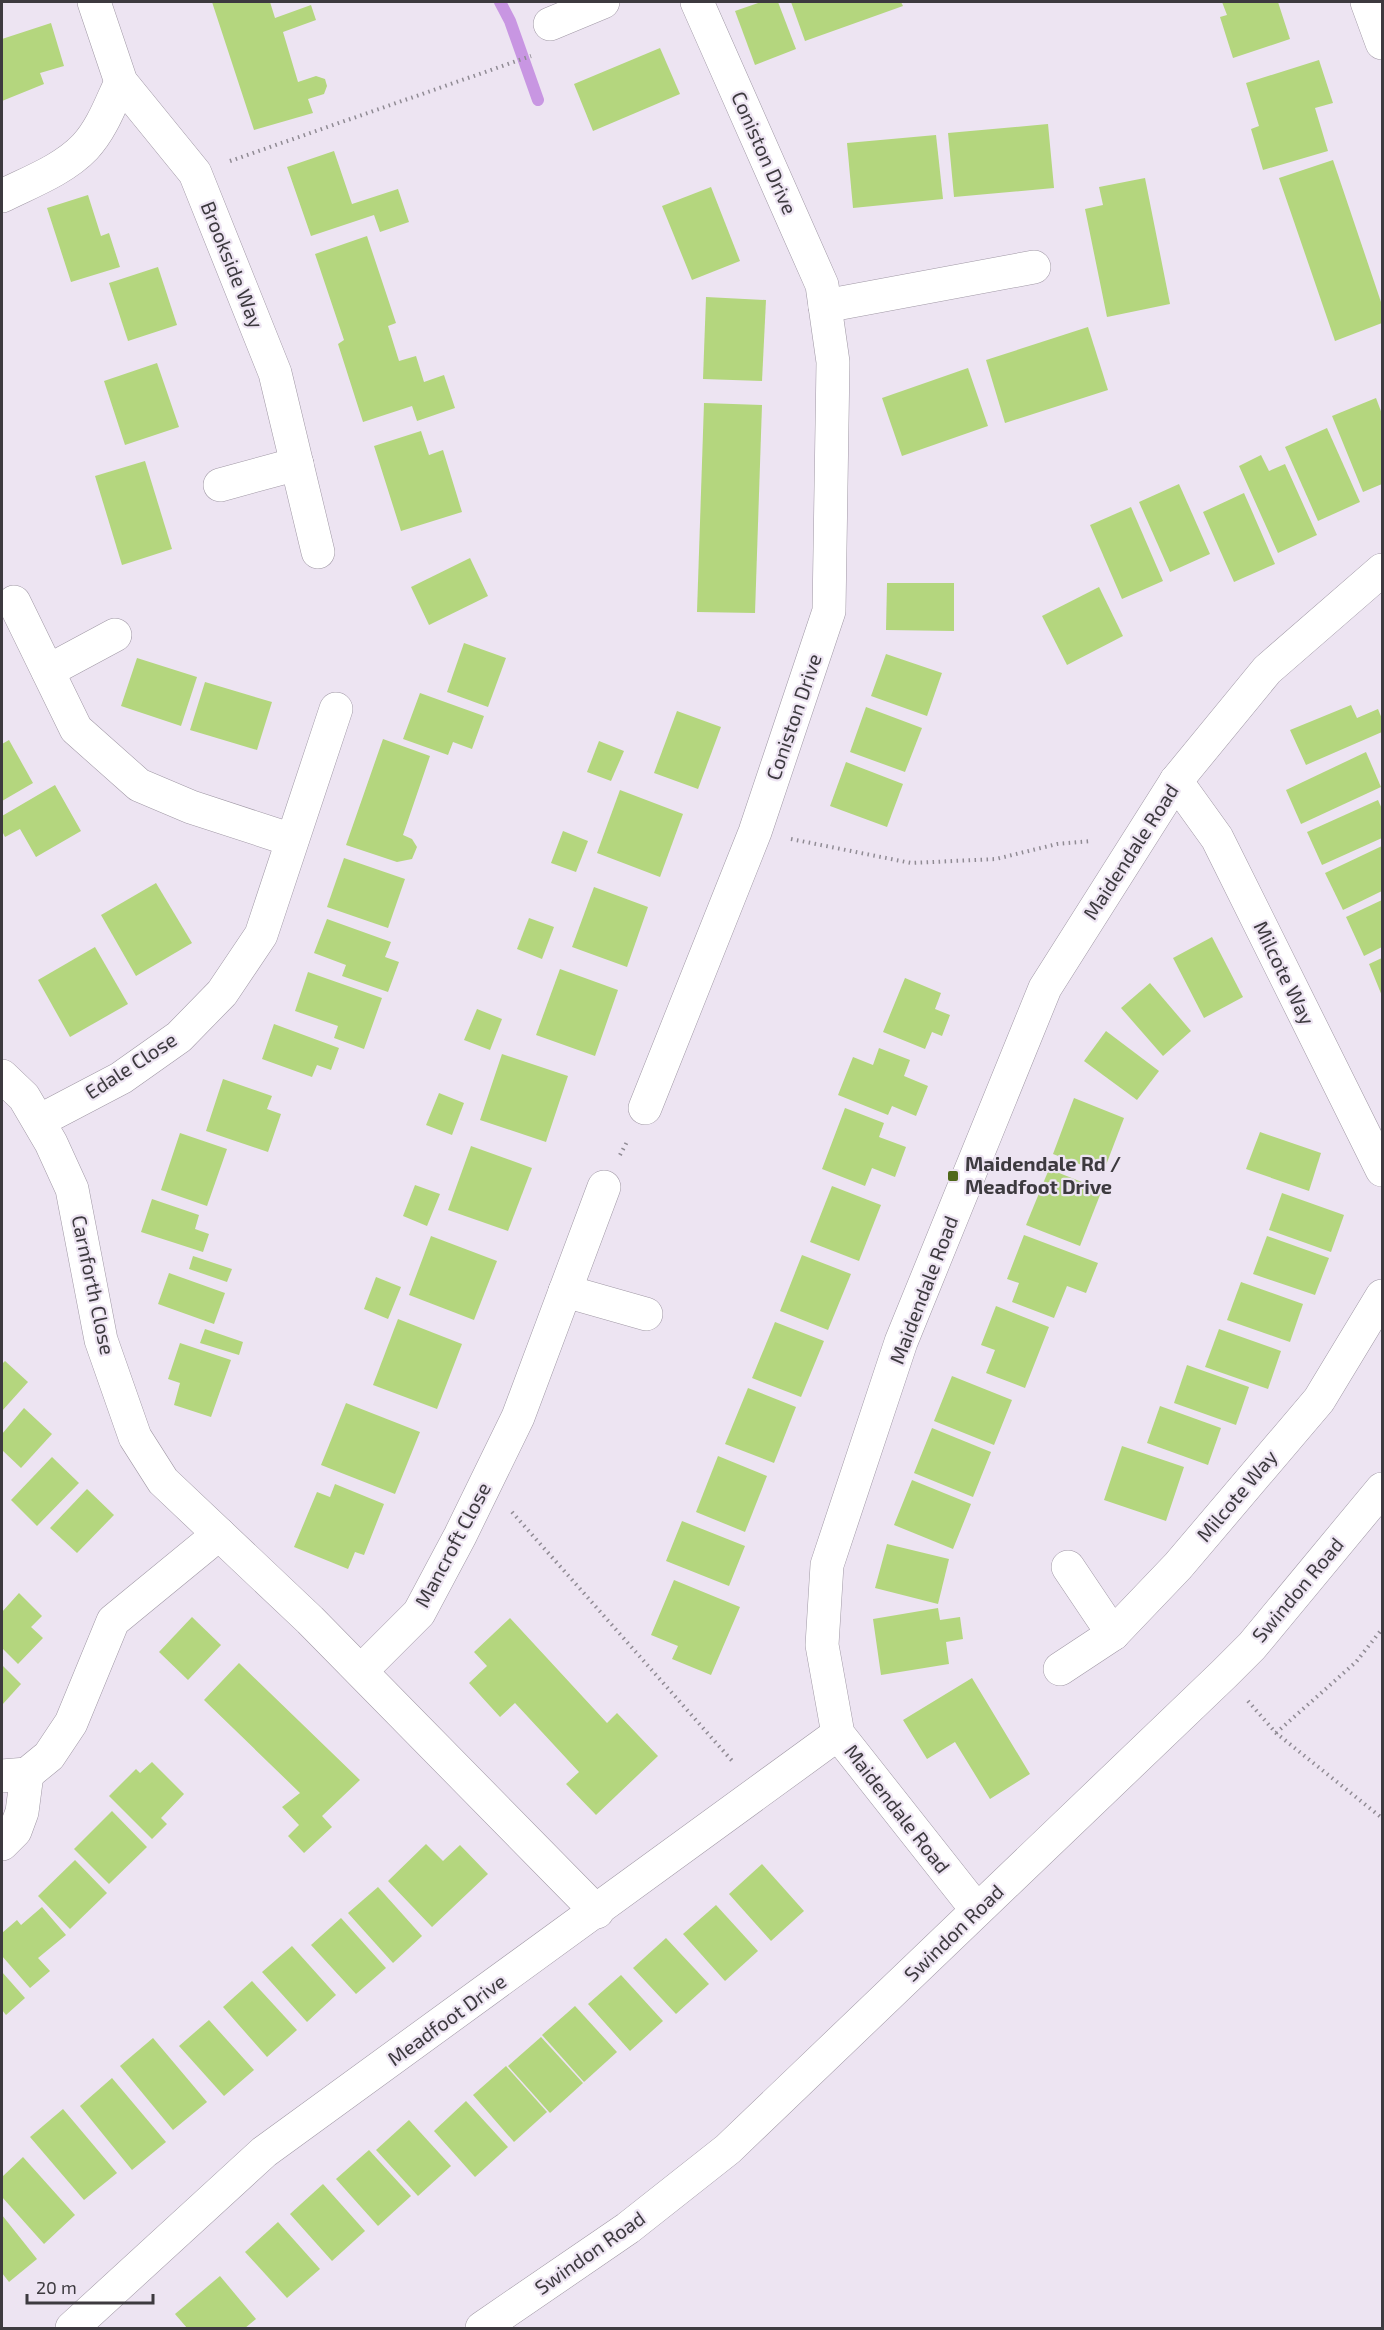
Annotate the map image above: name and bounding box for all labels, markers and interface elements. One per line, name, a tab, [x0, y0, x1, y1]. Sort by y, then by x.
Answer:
street label: Coniston Drive	[727, 87, 803, 218]
street label: Brookside Way	[197, 198, 269, 332]
street label: Coniston Drive	[760, 650, 826, 783]
street label: Maidendale Road	[1077, 779, 1183, 924]
street label: Milcote Way	[1250, 917, 1320, 1029]
street label: Edale Close	[80, 1027, 181, 1104]
place label: Maidendale Rd / Meadfoot Drive	[965, 1151, 1121, 1198]
marker: Maidendale Rd / Meadfoot Drive	[946, 1169, 960, 1183]
street label: Maidendale Road	[884, 1212, 962, 1367]
street label: Carnforth Close	[67, 1213, 120, 1357]
street label: Milcote Way	[1191, 1444, 1282, 1546]
street label: Mancroft Close	[409, 1478, 495, 1611]
street label: Swindon Road	[1247, 1532, 1348, 1647]
street label: Maidendale Road	[840, 1739, 956, 1878]
street label: Swindon Road	[899, 1879, 1008, 1986]
street label: Meadfoot Drive	[383, 1968, 510, 2070]
street label: Swindon Road	[530, 2205, 649, 2299]
scale bar	[27, 2267, 153, 2305]
text: 20 m	[36, 2276, 77, 2298]

